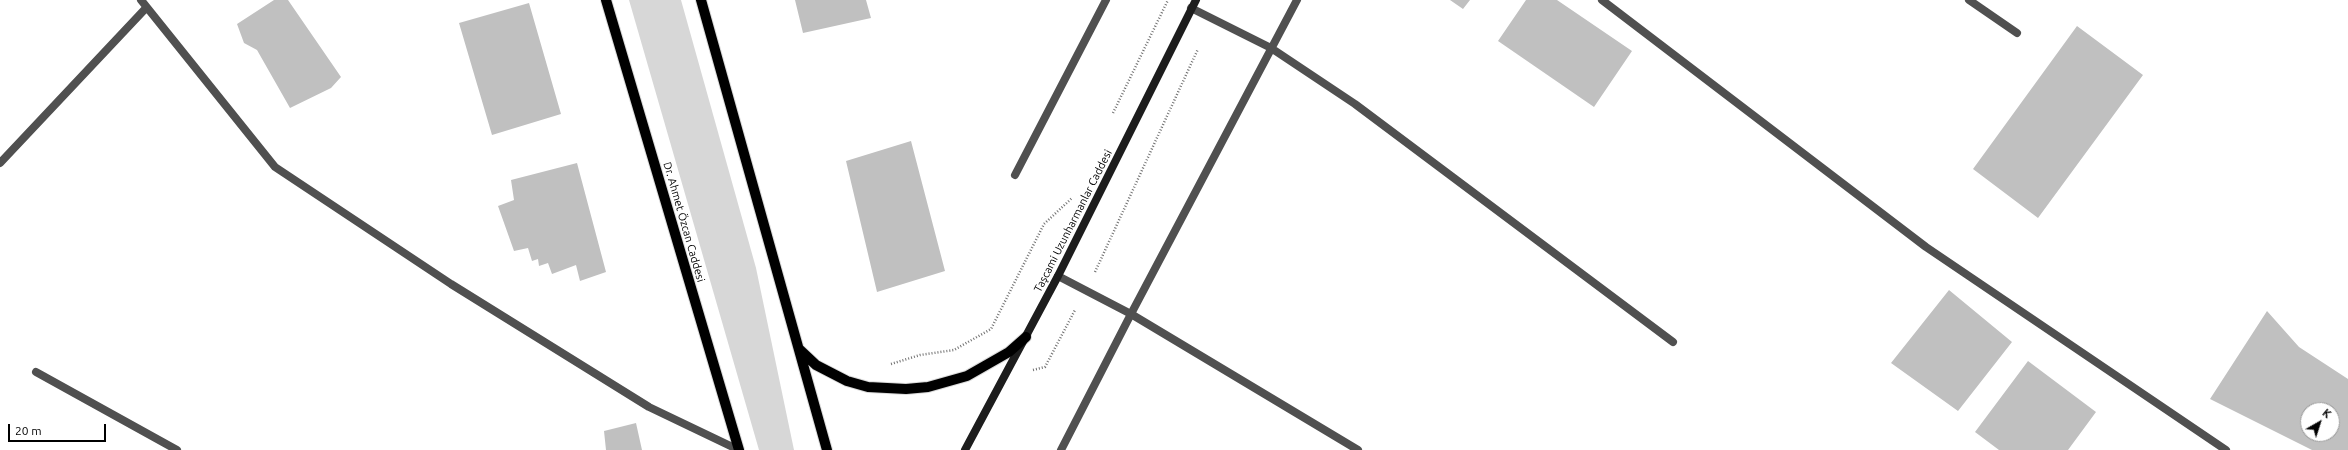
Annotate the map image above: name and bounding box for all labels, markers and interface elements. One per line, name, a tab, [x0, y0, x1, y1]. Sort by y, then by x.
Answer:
street label: Taşcami Uzunharmanlar Caddesi	[1031, 148, 1115, 294]
street label: Dr. Ahmet Özcan Caddesi	[661, 160, 707, 284]
north arrow	[2300, 402, 2340, 442]
text: K	[2320, 406, 2334, 420]
scale bar	[10, 416, 108, 442]
text: 20 m	[15, 424, 42, 437]

